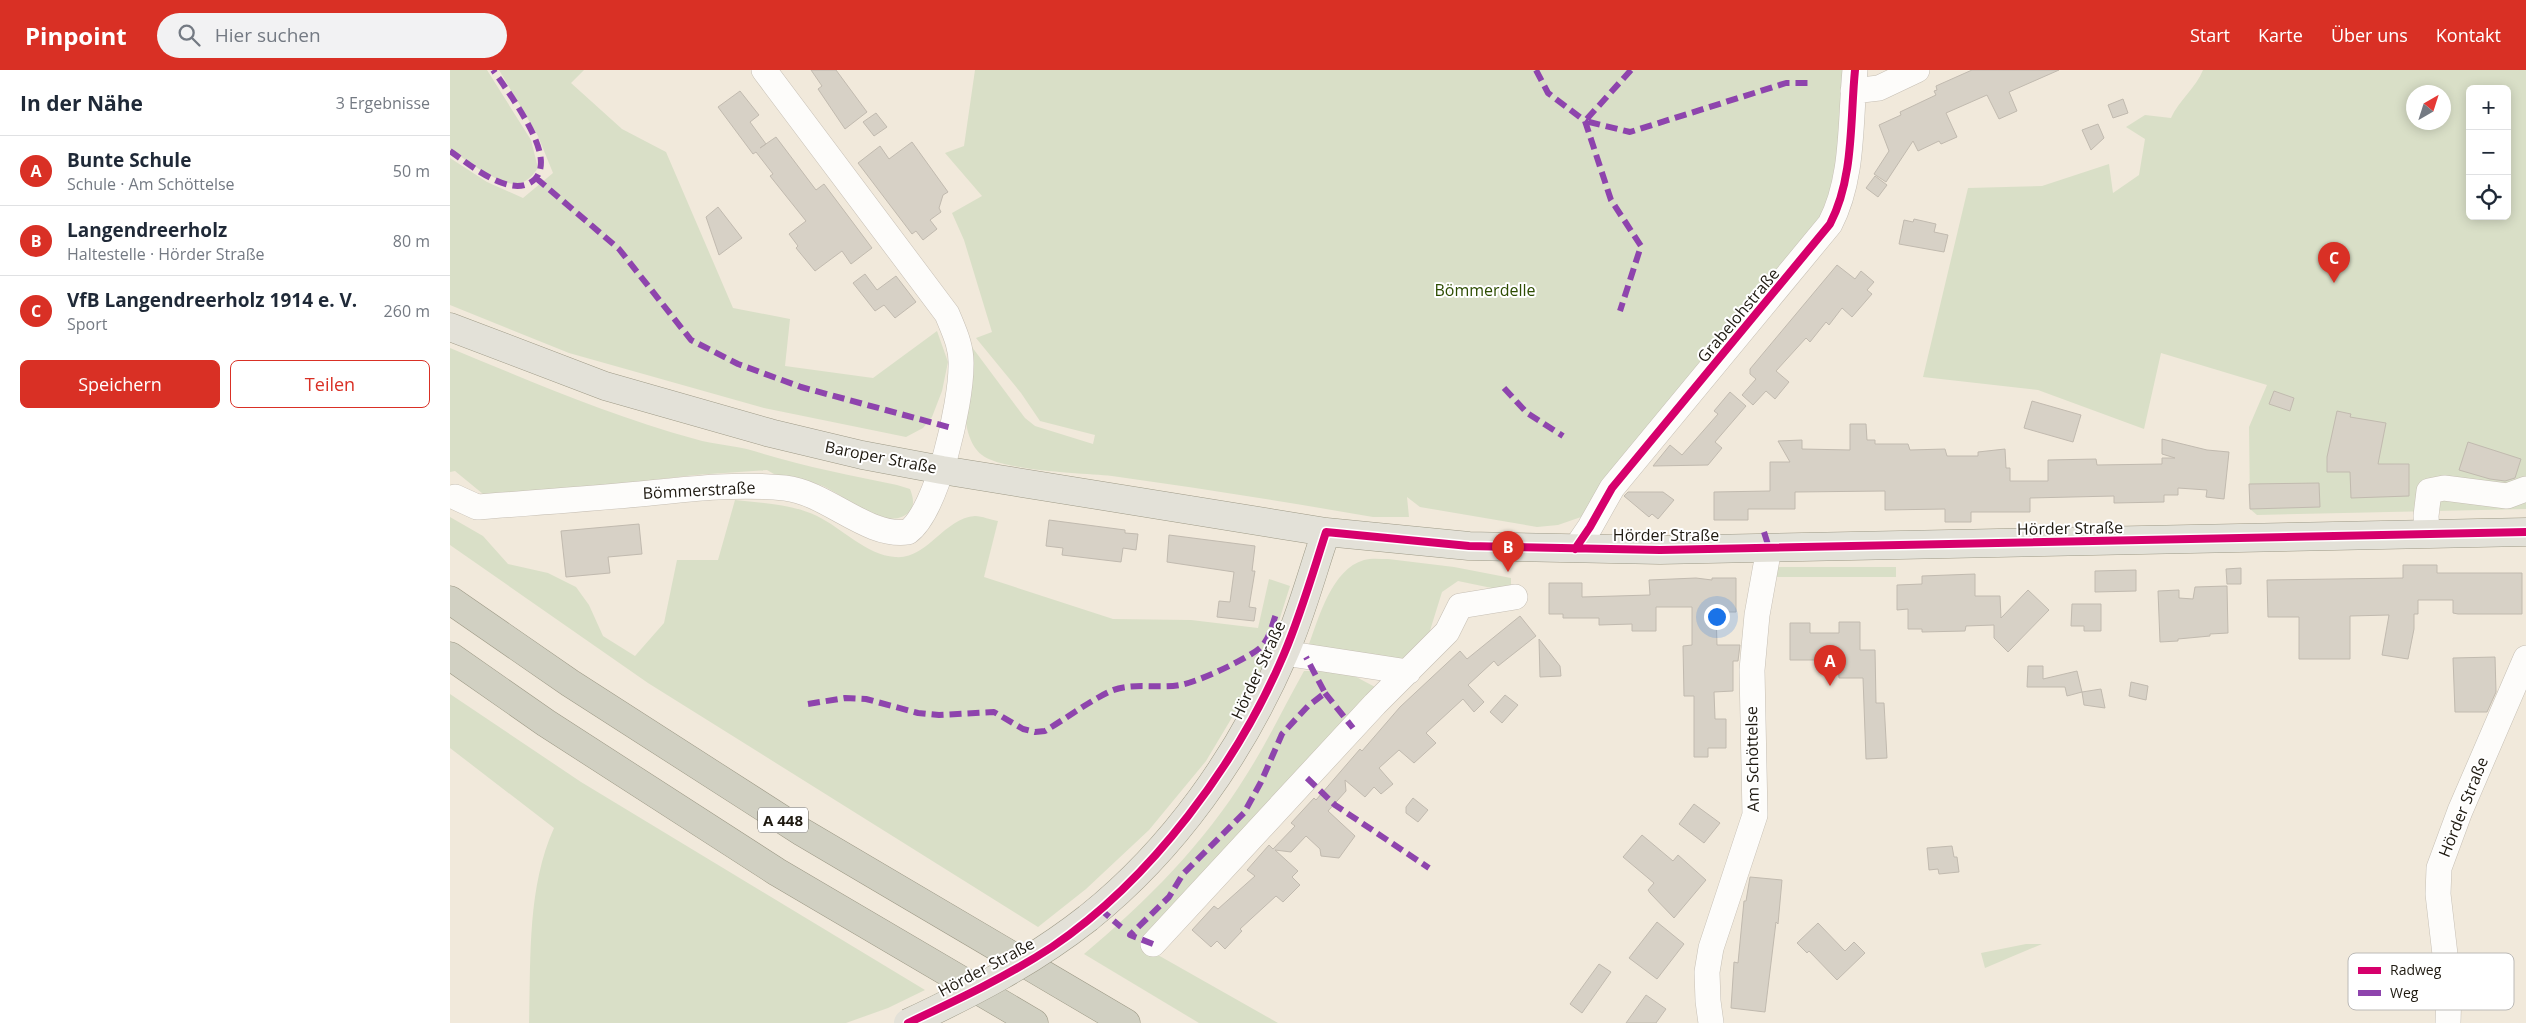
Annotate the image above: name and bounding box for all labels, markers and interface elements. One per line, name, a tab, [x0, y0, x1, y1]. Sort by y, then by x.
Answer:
search box	[157, 13, 507, 58]
text: Pinpoint	[25, 19, 127, 52]
icon: search	[175, 21, 203, 49]
text: Hier suchen	[215, 22, 321, 48]
text: Start	[2190, 23, 2230, 47]
text: Karte	[2258, 23, 2303, 47]
text: Über uns	[2331, 23, 2408, 47]
text: Kontakt	[2436, 23, 2501, 47]
north arrow	[2406, 85, 2451, 130]
map controls	[2466, 85, 2511, 220]
button: +	[2466, 85, 2511, 130]
text: In der Nähe	[20, 89, 143, 117]
text: 3 Ergebnisse	[336, 92, 430, 114]
button: −	[2466, 130, 2511, 175]
text: Bunte Schule	[67, 147, 191, 173]
text: A	[30, 160, 42, 182]
text: 50 m	[393, 160, 430, 182]
text: Schule · Am Schöttelse	[67, 173, 235, 195]
button: locate	[2466, 175, 2511, 220]
text: Langendreerholz	[67, 217, 227, 243]
text: B	[31, 230, 41, 252]
text: 80 m	[393, 230, 430, 252]
pin: C	[2318, 242, 2350, 283]
text: Haltestelle · Hörder Straße	[67, 243, 265, 265]
street label: Grabelohstraße	[1692, 263, 1784, 367]
park label: Bömmerdelle	[1435, 279, 1535, 301]
text: VfB Langendreerholz 1914 e. V.	[67, 287, 357, 313]
text: C	[31, 300, 41, 322]
text: 260 m	[384, 300, 430, 322]
text: Sport	[67, 313, 107, 335]
button: Speichern	[20, 360, 220, 408]
button: Teilen	[230, 360, 430, 408]
street label: Baroper Straße	[823, 435, 939, 479]
street label: Bömmerstraße	[642, 476, 756, 504]
street label: Hörder Straße	[2017, 516, 2123, 540]
street label: Hörder Straße	[1613, 524, 1719, 546]
pin: B	[1492, 531, 1524, 572]
your location	[1704, 604, 1730, 630]
street label: Hörder Straße	[1226, 617, 1290, 723]
pin: A	[1814, 645, 1846, 686]
street label: Am Schöttelse	[1740, 706, 1764, 812]
street label: Hörder Straße	[2433, 754, 2493, 860]
road number: A 448	[758, 808, 808, 832]
street label: Hörder Straße	[934, 932, 1038, 1002]
legend	[2348, 953, 2514, 1010]
text: Radweg	[2390, 960, 2442, 979]
text: Weg	[2390, 983, 2419, 1002]

